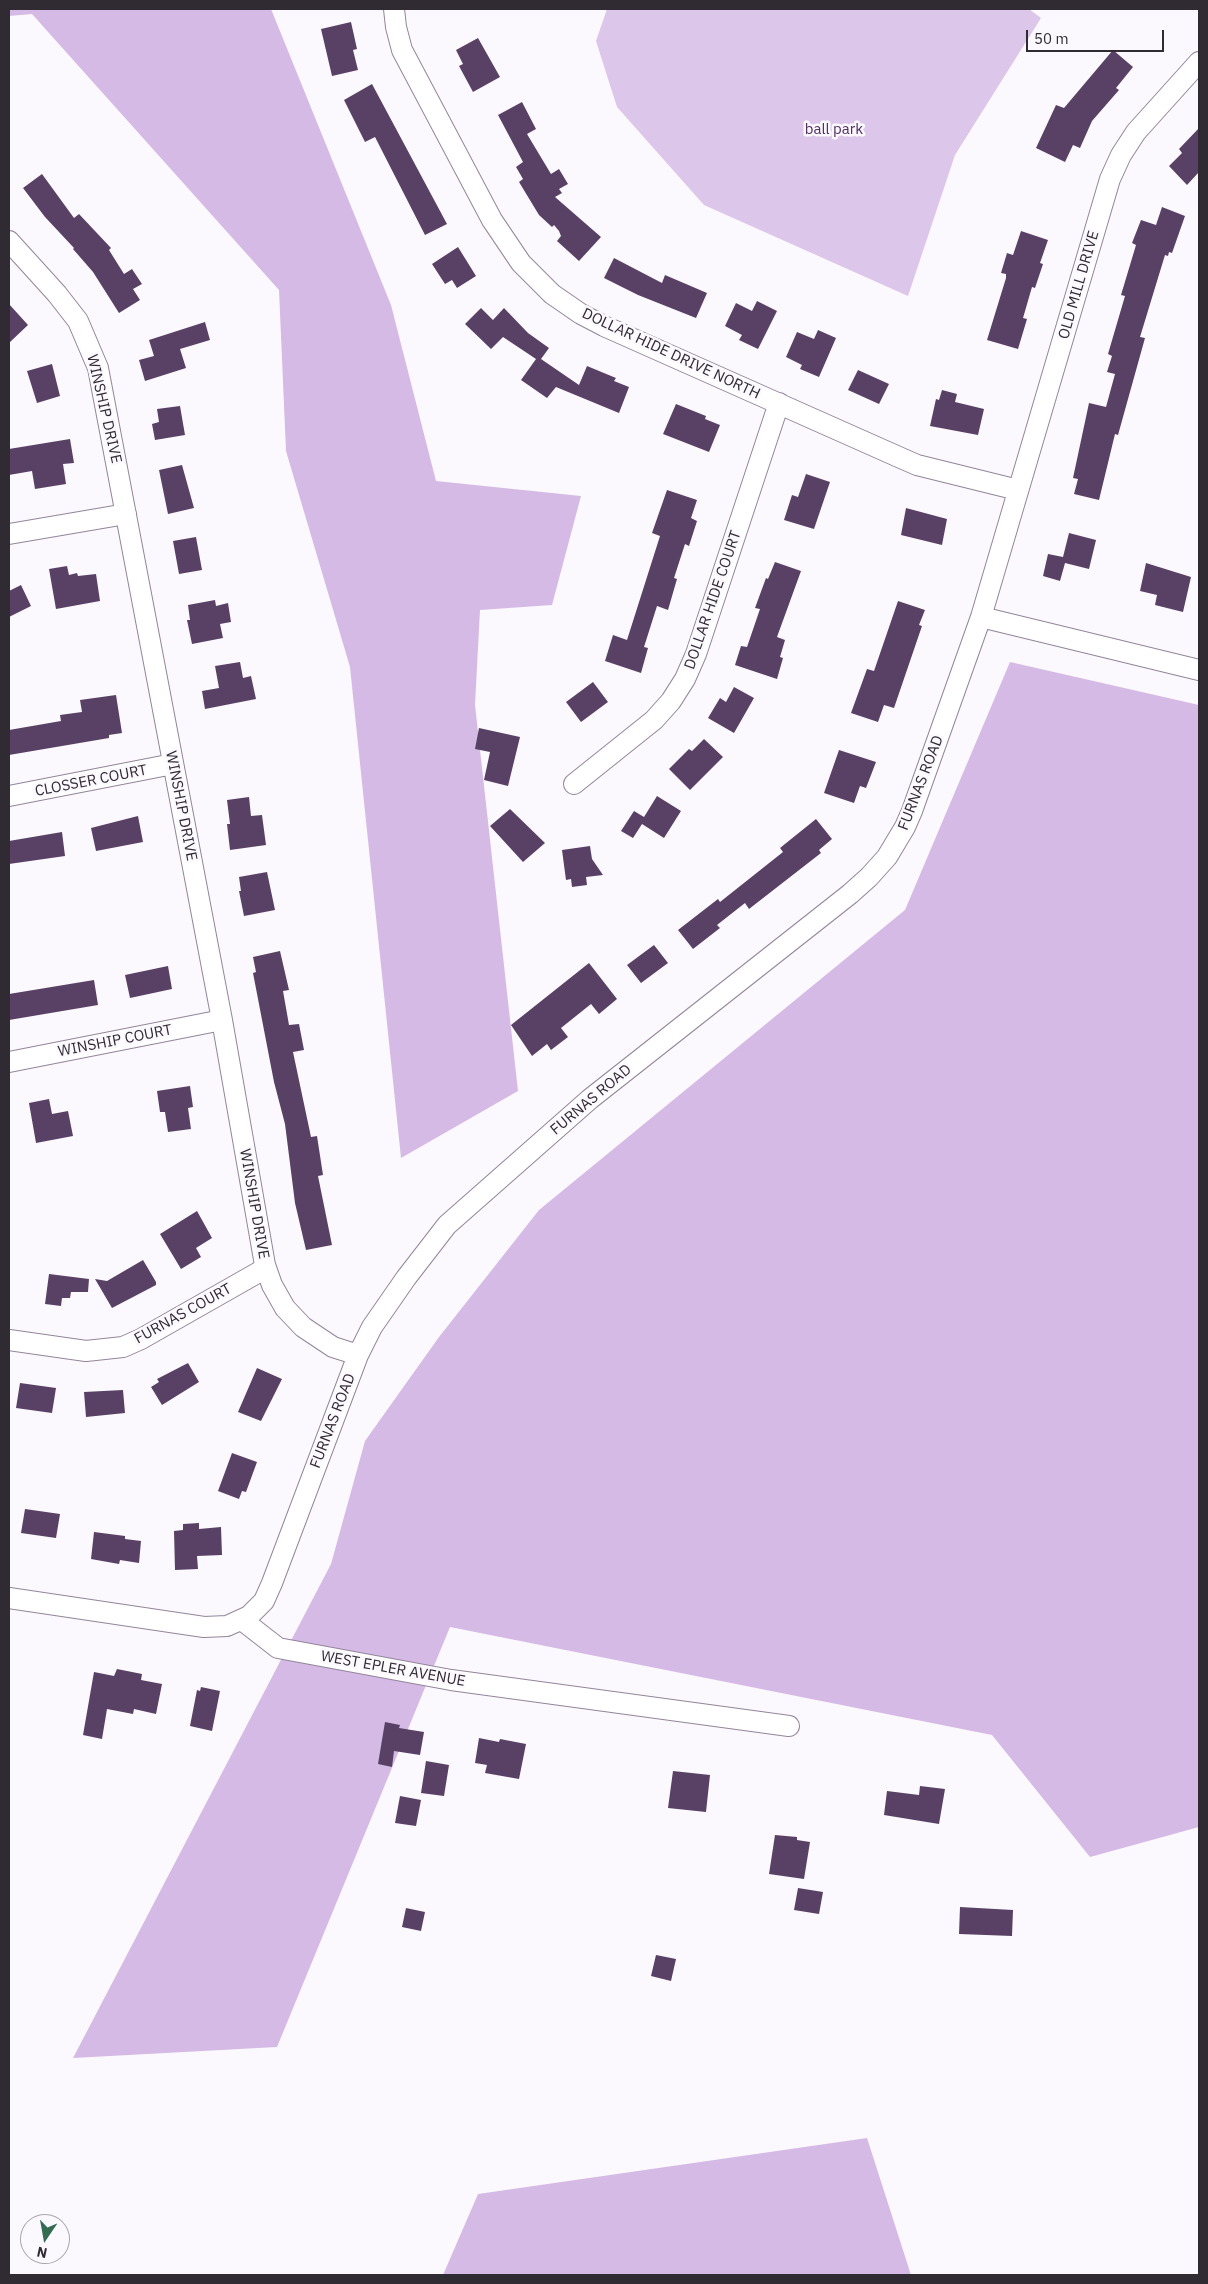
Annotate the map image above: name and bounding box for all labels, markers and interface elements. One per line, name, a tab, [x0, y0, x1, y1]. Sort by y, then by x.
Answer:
scale bar	[1028, 20, 1166, 52]
text: 50 m	[1034, 29, 1069, 48]
park label: ball park	[805, 121, 863, 139]
street label: OLD MILL DRIVE	[1055, 229, 1103, 341]
street label: DOLLAR HIDE DRIVE NORTH	[579, 305, 763, 403]
street label: WINSHIP DRIVE	[83, 353, 125, 465]
street label: DOLLAR HIDE COURT	[681, 528, 745, 672]
street label: FURNAS ROAD	[895, 733, 947, 833]
street label: WINSHIP DRIVE	[162, 750, 200, 862]
street label: CLOSSER COURT	[33, 761, 149, 801]
street label: WINSHIP COURT	[57, 1021, 173, 1061]
street label: FURNAS ROAD	[547, 1061, 635, 1139]
street label: WINSHIP DRIVE	[235, 1148, 273, 1260]
street label: FURNAS COURT	[131, 1280, 235, 1348]
street label: FURNAS ROAD	[307, 1371, 359, 1471]
street label: WEST EPLER AVENUE	[319, 1647, 467, 1691]
north arrow	[20, 2214, 70, 2264]
text: N	[35, 2243, 49, 2263]

